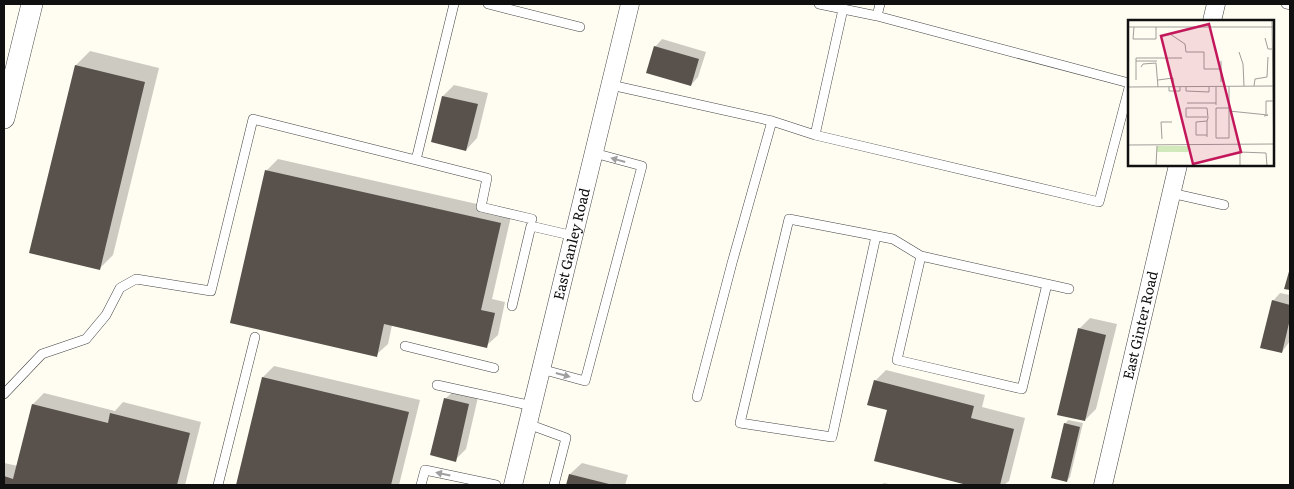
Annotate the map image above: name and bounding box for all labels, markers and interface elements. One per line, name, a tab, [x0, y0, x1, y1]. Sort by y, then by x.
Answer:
inset map	[1128, 20, 1274, 166]
one-way arrow	[611, 155, 626, 163]
street label: East Ganley Road	[547, 185, 594, 302]
street label: East Ginter Road	[1117, 268, 1162, 382]
one-way arrow	[556, 371, 571, 379]
one-way arrow	[435, 469, 451, 477]

